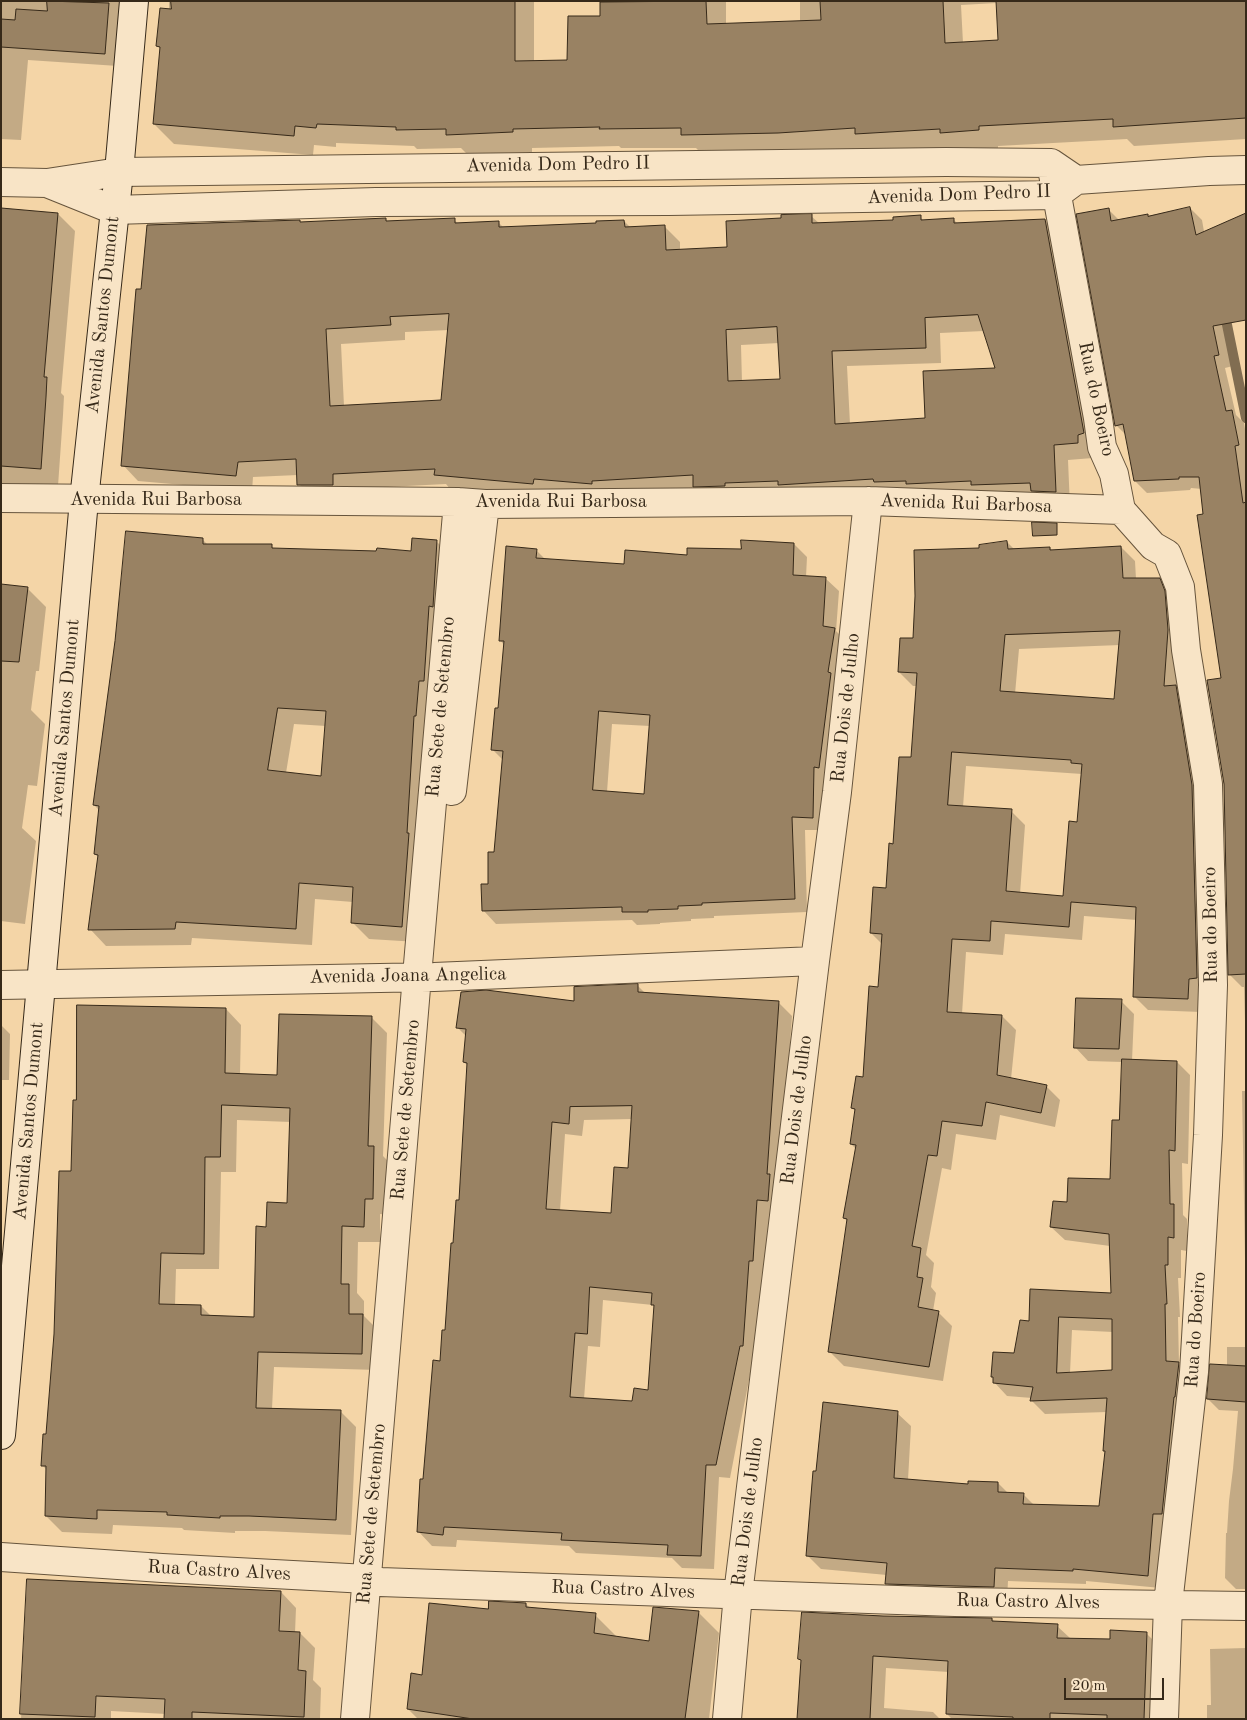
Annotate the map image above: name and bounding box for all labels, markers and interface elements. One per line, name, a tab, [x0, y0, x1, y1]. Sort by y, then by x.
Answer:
street label: Avenida Dom Pedro II	[466, 152, 650, 178]
street label: Avenida Dom Pedro II	[867, 180, 1051, 210]
street label: Avenida Santos Dumont	[81, 215, 125, 415]
street label: Rua do Boeiro	[1073, 340, 1119, 458]
street label: Avenida Rui Barbosa	[70, 489, 242, 511]
street label: Avenida Rui Barbosa	[879, 490, 1053, 518]
street label: Avenida Rui Barbosa	[475, 491, 647, 513]
street label: Rua Sete de Setembro	[422, 616, 460, 798]
street label: Avenida Santos Dumont	[45, 618, 85, 818]
street label: Rua Dois de Julho	[827, 632, 865, 784]
street label: Rua do Boeiro	[1199, 866, 1223, 984]
street label: Avenida Joana Angelica	[309, 963, 507, 989]
street label: Rua Sete de Setembro	[387, 1019, 425, 1201]
street label: Avenida Santos Dumont	[9, 1021, 49, 1221]
street label: Rua Dois de Julho	[777, 1034, 817, 1186]
street label: Rua do Boeiro	[1181, 1271, 1211, 1389]
street label: Rua Sete de Setembro	[353, 1423, 391, 1605]
street label: Rua Dois de Julho	[728, 1436, 768, 1588]
street label: Rua Castro Alves	[147, 1556, 291, 1586]
street label: Rua Castro Alves	[551, 1576, 695, 1604]
street label: Rua Castro Alves	[956, 1589, 1100, 1615]
scale bar	[1067, 1668, 1167, 1700]
text: 20 m	[1072, 1679, 1106, 1694]

